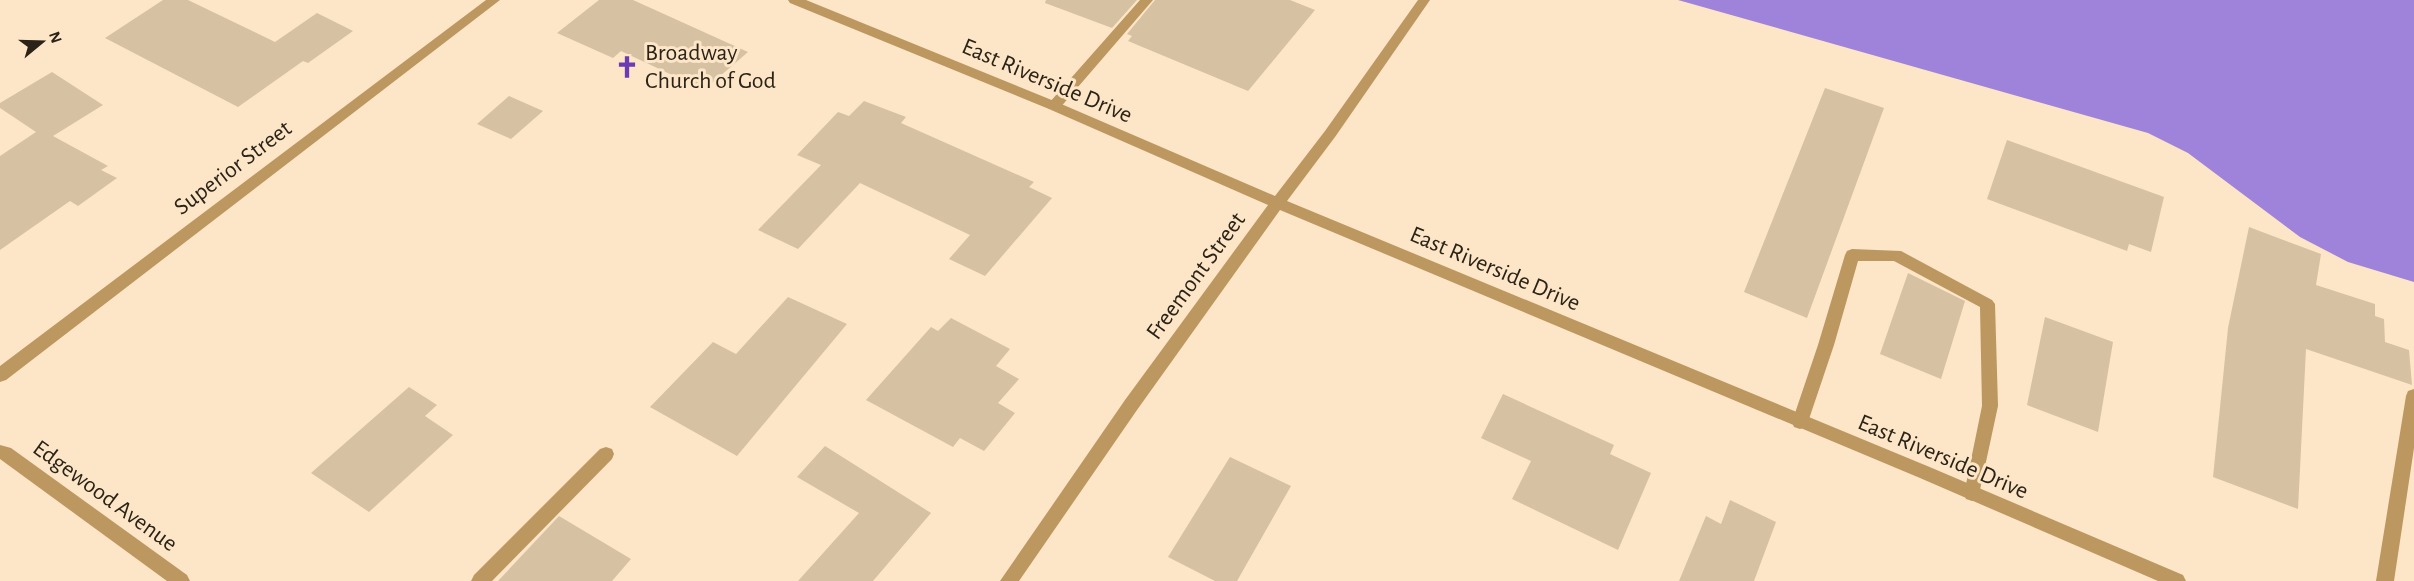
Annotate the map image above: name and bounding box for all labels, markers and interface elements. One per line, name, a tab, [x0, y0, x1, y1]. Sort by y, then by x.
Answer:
north arrow	[12, 12, 72, 72]
text: N	[46, 30, 65, 45]
street label: East Riverside Drive	[958, 34, 1136, 128]
place label: Broadway Church of God	[645, 41, 776, 93]
church icon: Broadway Church of God	[614, 54, 640, 80]
street label: Superior Street	[170, 116, 296, 220]
street label: Freemont Street	[1142, 208, 1250, 344]
street label: East Riverside Drive	[1406, 222, 1584, 316]
street label: East Riverside Drive	[1854, 410, 2032, 504]
street label: Edgewood Avenue	[28, 436, 182, 556]

